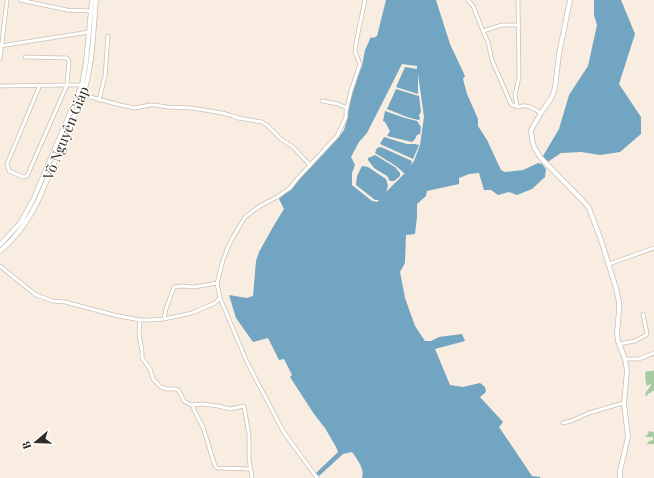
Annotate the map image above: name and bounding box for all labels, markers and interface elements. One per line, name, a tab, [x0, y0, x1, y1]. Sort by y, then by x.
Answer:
street label: Võ Nguyên Giáp	[38, 83, 93, 183]
north arrow	[16, 422, 56, 462]
text: B	[18, 439, 34, 451]

